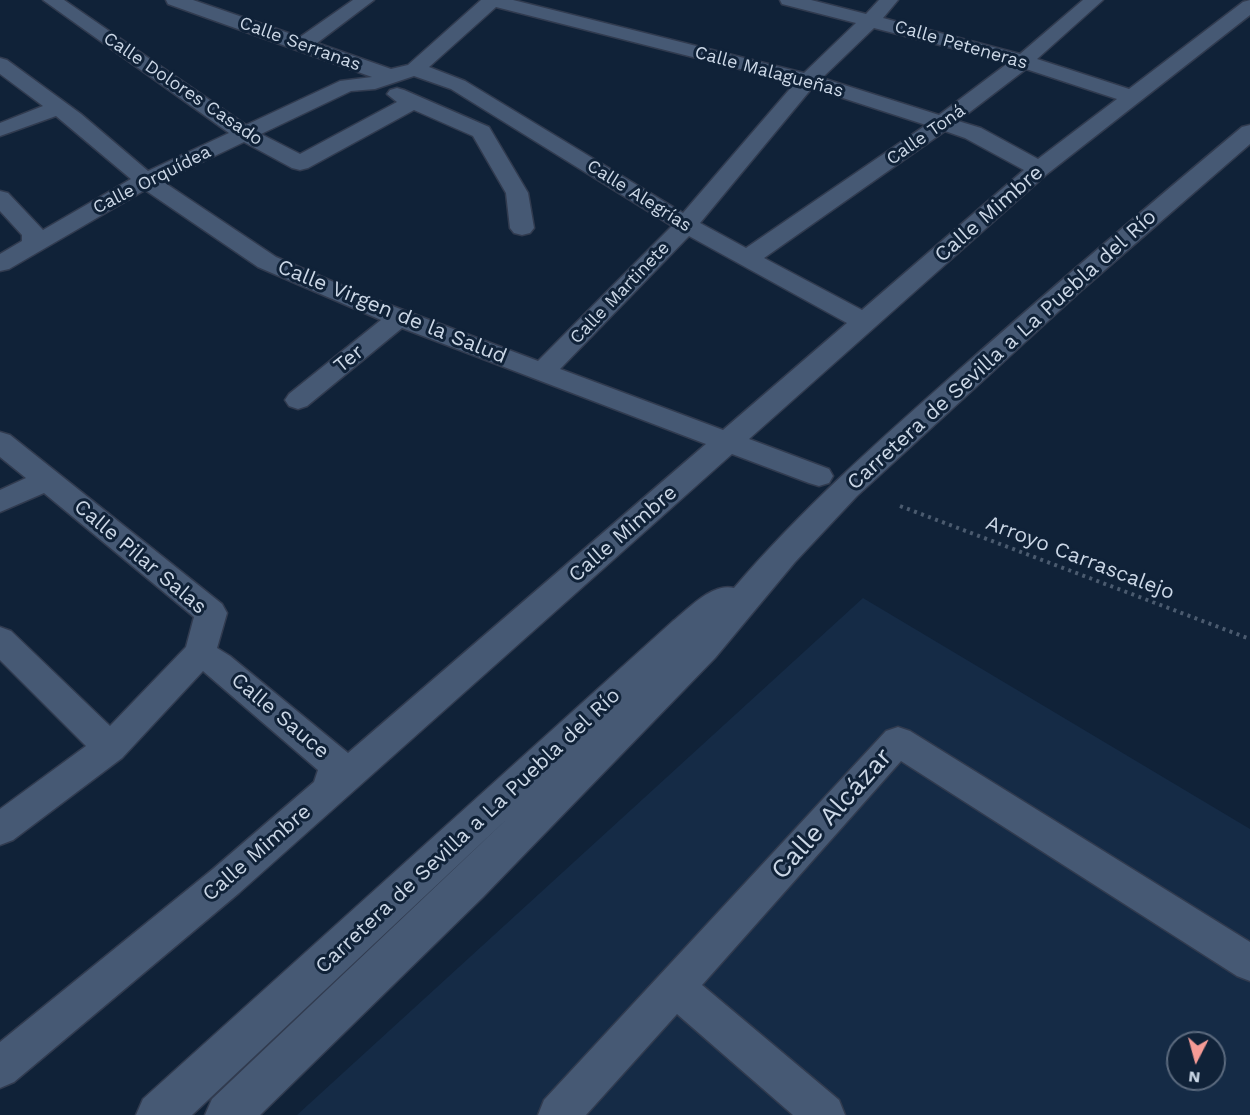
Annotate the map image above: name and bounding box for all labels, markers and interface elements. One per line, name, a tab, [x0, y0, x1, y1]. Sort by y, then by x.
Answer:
street label: Calle Serranas	[236, 12, 364, 76]
street label: Calle Peteneras	[892, 16, 1030, 74]
street label: Calle Dolores Casado	[99, 28, 267, 150]
street label: Calle Malagueñas	[692, 42, 846, 102]
street label: Calle Toná	[882, 100, 970, 170]
street label: Calle Orquídea	[89, 141, 215, 219]
street label: Calle Alegrías	[583, 155, 695, 237]
street label: Calle Mimbre	[930, 160, 1048, 268]
street label: Carretera de Sevilla a La Puebla del Río	[842, 204, 1162, 496]
street label: Calle Martinete	[566, 237, 674, 349]
street label: Calle Virgen de la Salud	[274, 254, 510, 370]
street label: Ter	[329, 339, 369, 379]
street label: Calle Mimbre	[564, 480, 682, 588]
street label: Calle Pilar Salas	[69, 494, 211, 620]
street label: Arroyo Carrascalejo	[982, 510, 1178, 606]
street label: Calle Sauce	[226, 668, 334, 764]
street label: Carretera de Sevilla a La Puebla del Río	[310, 683, 626, 979]
street label: Calle Alcázar	[765, 742, 899, 886]
street label: Calle Mimbre	[198, 799, 316, 907]
north arrow	[1166, 1031, 1226, 1091]
text: N	[1187, 1067, 1201, 1087]

